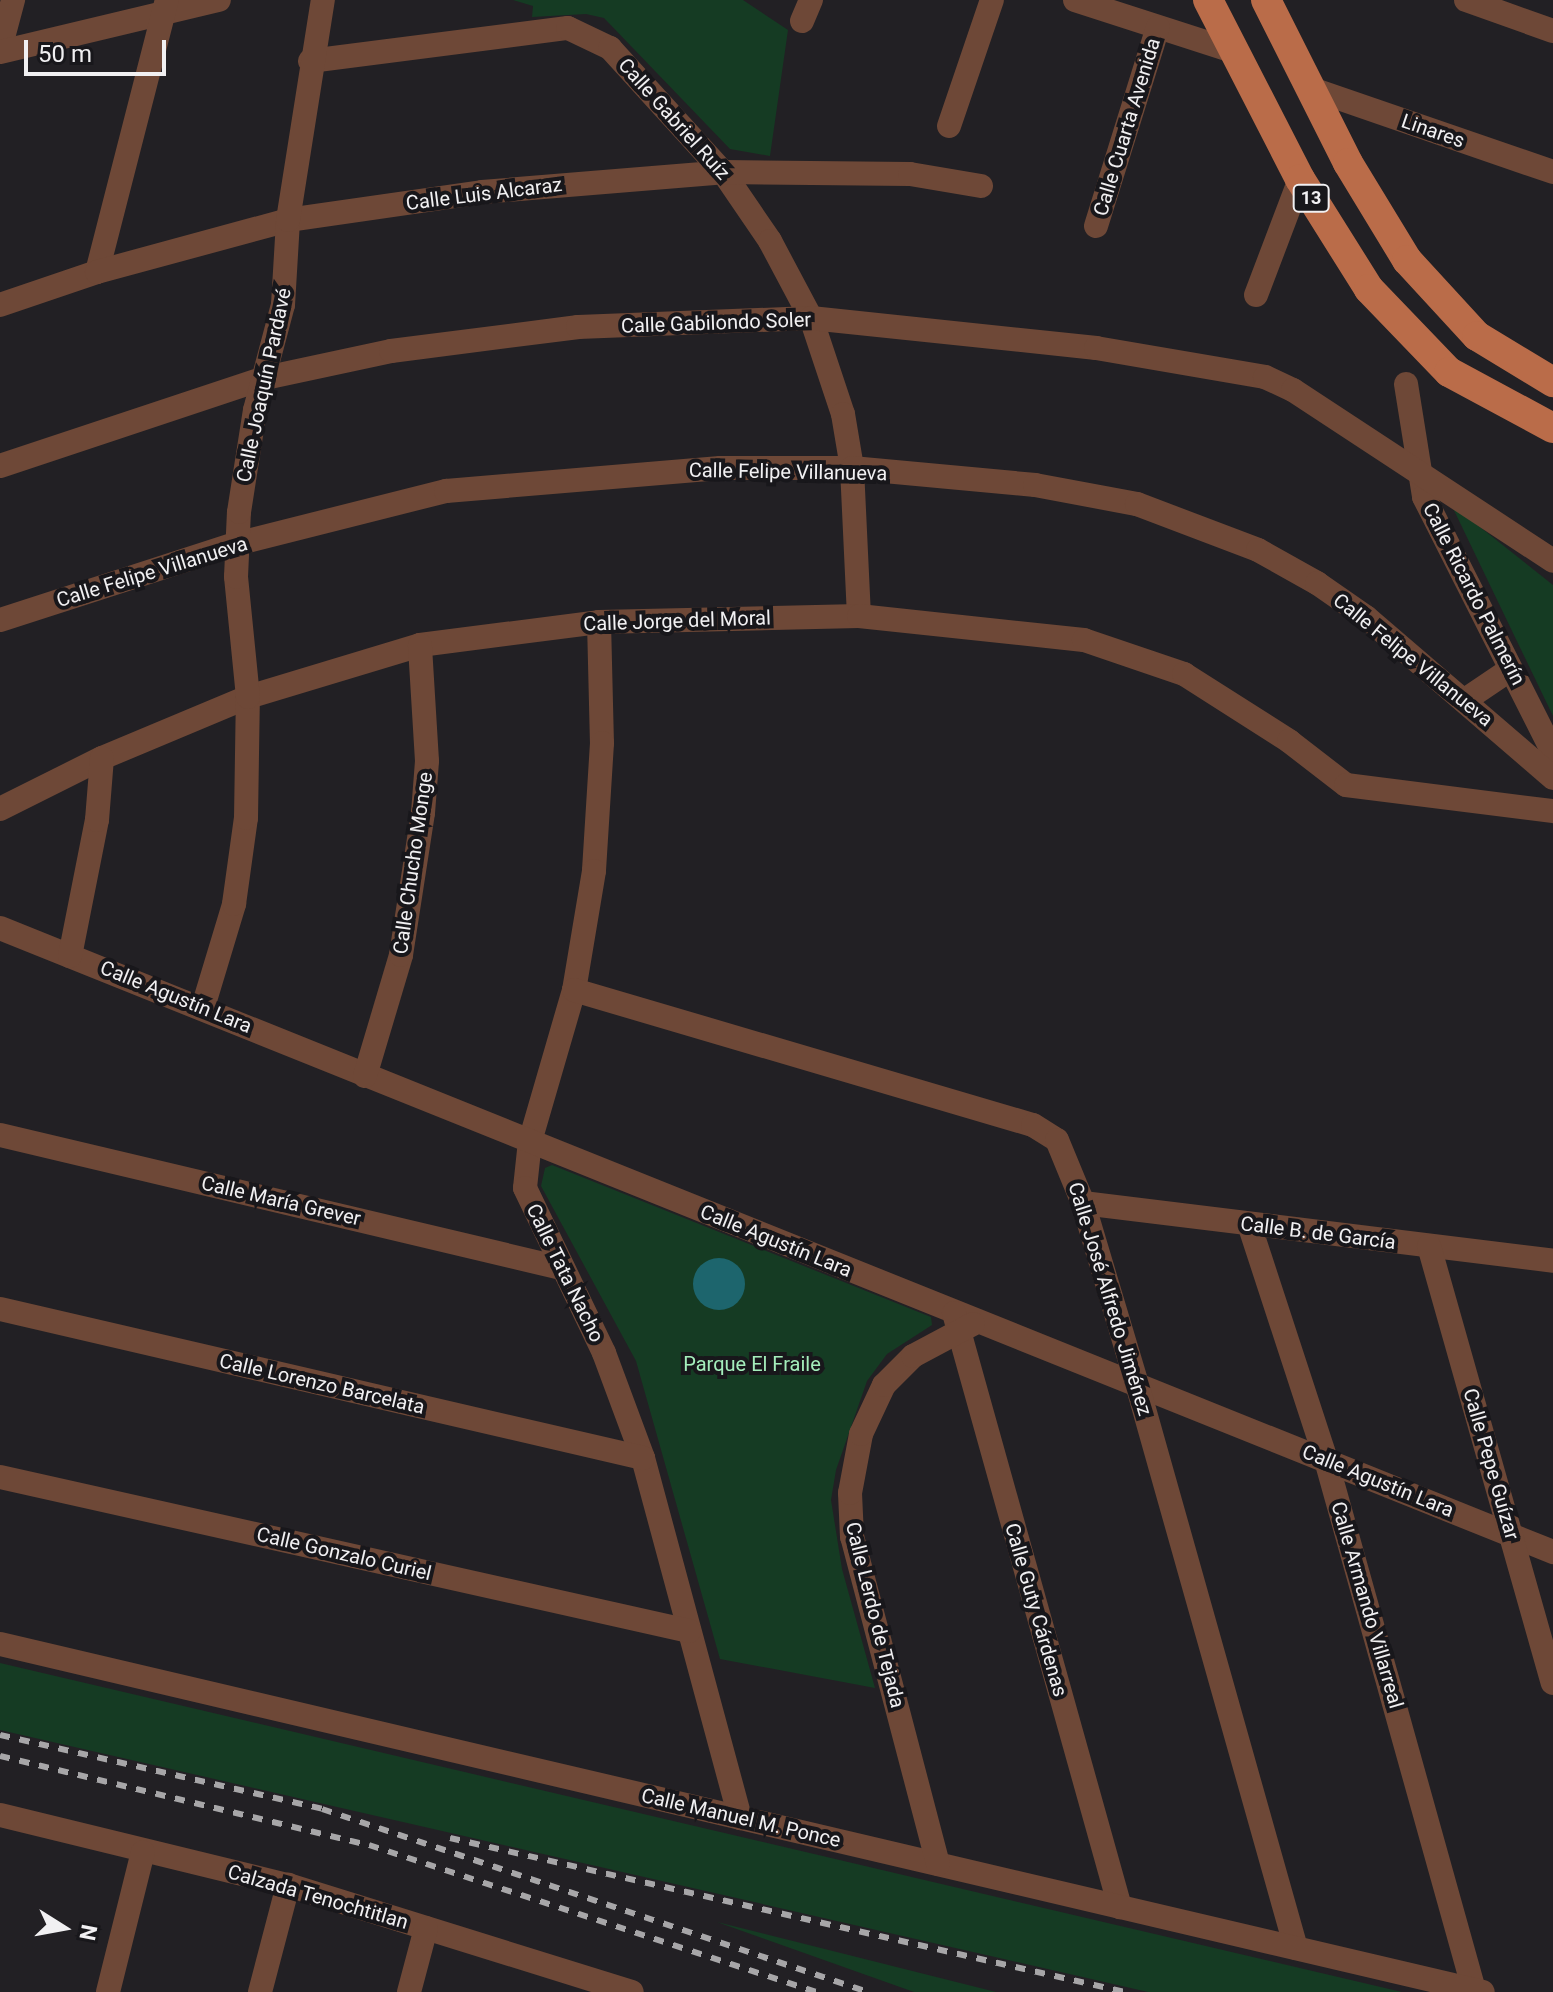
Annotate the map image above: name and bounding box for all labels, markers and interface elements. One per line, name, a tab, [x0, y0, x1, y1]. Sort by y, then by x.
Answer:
scale bar	[28, 24, 170, 74]
street label: Calle Cuarta Avenida	[1089, 35, 1165, 219]
text: 50 m	[38, 40, 92, 68]
street label: Calle Gabriel Ruíz	[613, 53, 735, 185]
street label: Linares	[1398, 109, 1468, 153]
street label: Calle Luis Alcaraz	[405, 173, 563, 215]
road number: 13	[1291, 184, 1331, 212]
street label: Calle Joaquín Pardavé	[232, 286, 296, 484]
street label: Calle Gabilondo Soler	[621, 308, 811, 338]
street label: Calle Felipe Villanueva	[689, 458, 887, 486]
street label: Calle Ricardo Palmerín	[1418, 499, 1530, 689]
street label: Calle Felipe Villanueva	[54, 532, 250, 612]
street label: Calle Felipe Villanueva	[1328, 588, 1498, 732]
street label: Calle Jorge del Moral	[583, 606, 771, 636]
street label: Calle Chucho Monge	[388, 770, 438, 956]
street label: Calle Agustín Lara	[97, 956, 255, 1038]
street label: Calle María Grever	[199, 1171, 363, 1231]
street label: Calle José Alfredo Jiménez	[1063, 1179, 1157, 1419]
street label: Calle Tata Nacho	[521, 1200, 609, 1346]
street label: Calle Agustín Lara	[697, 1200, 855, 1282]
street label: Calle B. de García	[1239, 1212, 1397, 1254]
street label: Calle Lorenzo Barcelata	[217, 1349, 427, 1419]
park label: Parque El Fraile	[683, 1352, 821, 1376]
street label: Calle Pepe Guízar	[1458, 1386, 1524, 1542]
street label: Calle Agustín Lara	[1299, 1440, 1457, 1522]
street label: Calle Armando Villarreal	[1326, 1499, 1408, 1711]
street label: Calle Lerdo de Tejada	[840, 1519, 910, 1711]
street label: Calle Guty Cárdenas	[1000, 1520, 1072, 1700]
street label: Calle Gonzalo Curiel	[254, 1522, 434, 1586]
street label: Calle Manuel M. Ponce	[639, 1783, 843, 1853]
street label: Calzada Tenochtitlan	[225, 1860, 411, 1934]
north arrow	[24, 1888, 104, 1968]
text: N	[74, 1923, 102, 1943]

